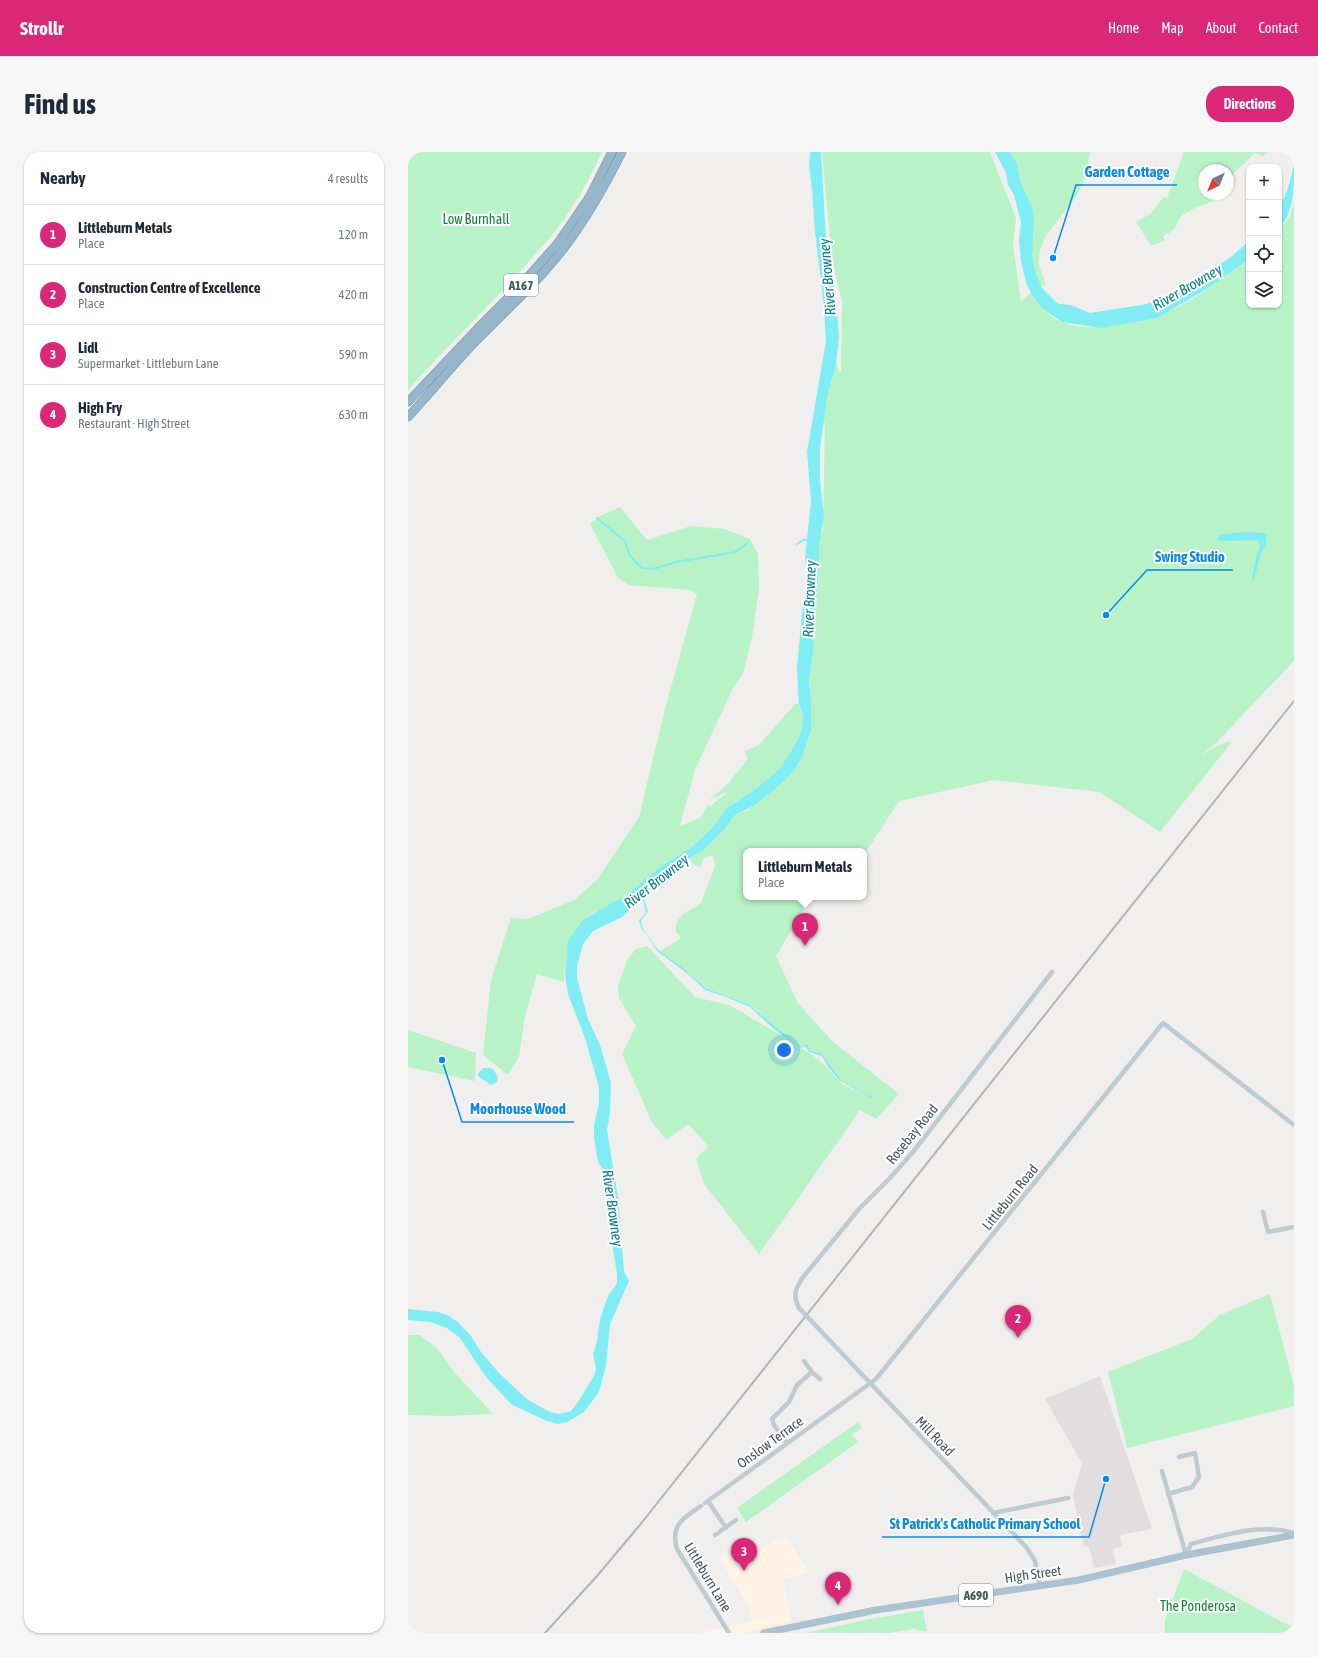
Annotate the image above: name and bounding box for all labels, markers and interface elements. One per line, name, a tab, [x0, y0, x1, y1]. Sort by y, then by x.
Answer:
text: Strollr	[20, 17, 64, 39]
text: Home	[1108, 20, 1139, 36]
text: Map	[1161, 20, 1184, 36]
text: About	[1206, 20, 1237, 36]
text: Contact	[1259, 20, 1298, 36]
button: Directions	[1206, 86, 1294, 122]
text: Find us	[24, 88, 96, 120]
callout: Garden Cottage	[1076, 158, 1177, 185]
text: Garden Cottage	[1085, 163, 1170, 180]
north arrow	[1198, 164, 1234, 200]
map controls	[1246, 164, 1282, 308]
button: +	[1246, 164, 1282, 200]
text: Nearby	[40, 168, 86, 188]
text: 4 results	[328, 171, 368, 186]
button: −	[1246, 200, 1282, 236]
park label: Low Burnhall	[442, 211, 510, 227]
text: Littleburn Metals	[78, 219, 172, 236]
text: 1	[50, 227, 56, 242]
text: 120 m	[339, 227, 368, 242]
text: Place	[78, 236, 105, 251]
button: locate	[1246, 236, 1282, 272]
water label: River Browney	[815, 237, 839, 316]
water label: River Browney	[1149, 260, 1225, 314]
button: layers	[1246, 272, 1282, 308]
road number: A167	[504, 274, 538, 296]
text: Construction Centre of Excellence	[78, 279, 261, 296]
text: 2	[50, 287, 56, 302]
text: 420 m	[339, 287, 368, 302]
text: Place	[78, 296, 105, 311]
text: Lidl	[78, 339, 98, 356]
text: 3	[50, 347, 56, 362]
text: 590 m	[339, 347, 368, 362]
text: Supermarket · Littleburn Lane	[78, 356, 219, 371]
text: High Fry	[78, 399, 122, 416]
text: 4	[50, 407, 56, 422]
text: 630 m	[339, 407, 368, 422]
text: Restaurant · High Street	[78, 416, 190, 431]
callout: Swing Studio	[1147, 543, 1233, 570]
text: Swing Studio	[1155, 548, 1225, 565]
water label: River Browney	[799, 559, 819, 638]
popup	[743, 848, 867, 900]
water label: River Browney	[620, 850, 692, 912]
text: Littleburn Metals	[758, 858, 852, 875]
text: Place	[758, 875, 785, 890]
pin: 1	[792, 913, 818, 946]
your location	[774, 1040, 794, 1060]
callout: Moorhouse Wood	[462, 1095, 574, 1122]
text: Moorhouse Wood	[470, 1100, 566, 1117]
street label: Rosebay Road	[883, 1101, 941, 1167]
street label: Littleburn Road	[979, 1161, 1041, 1233]
water label: River Browney	[599, 1169, 627, 1248]
pin: 2	[1005, 1305, 1031, 1338]
street label: Onslow Terrace	[734, 1413, 806, 1471]
street label: Mill Road	[912, 1413, 958, 1459]
callout: St Patrick's Catholic Primary School	[882, 1510, 1089, 1537]
text: St Patrick's Catholic Primary School	[889, 1515, 1082, 1532]
pin: 3	[731, 1538, 757, 1571]
street label: Littleburn Lane	[681, 1539, 735, 1615]
street label: High Street	[1004, 1562, 1062, 1586]
pin: 4	[825, 1572, 851, 1605]
road number: A690	[959, 1584, 993, 1606]
park label: The Ponderosa	[1160, 1598, 1236, 1614]

